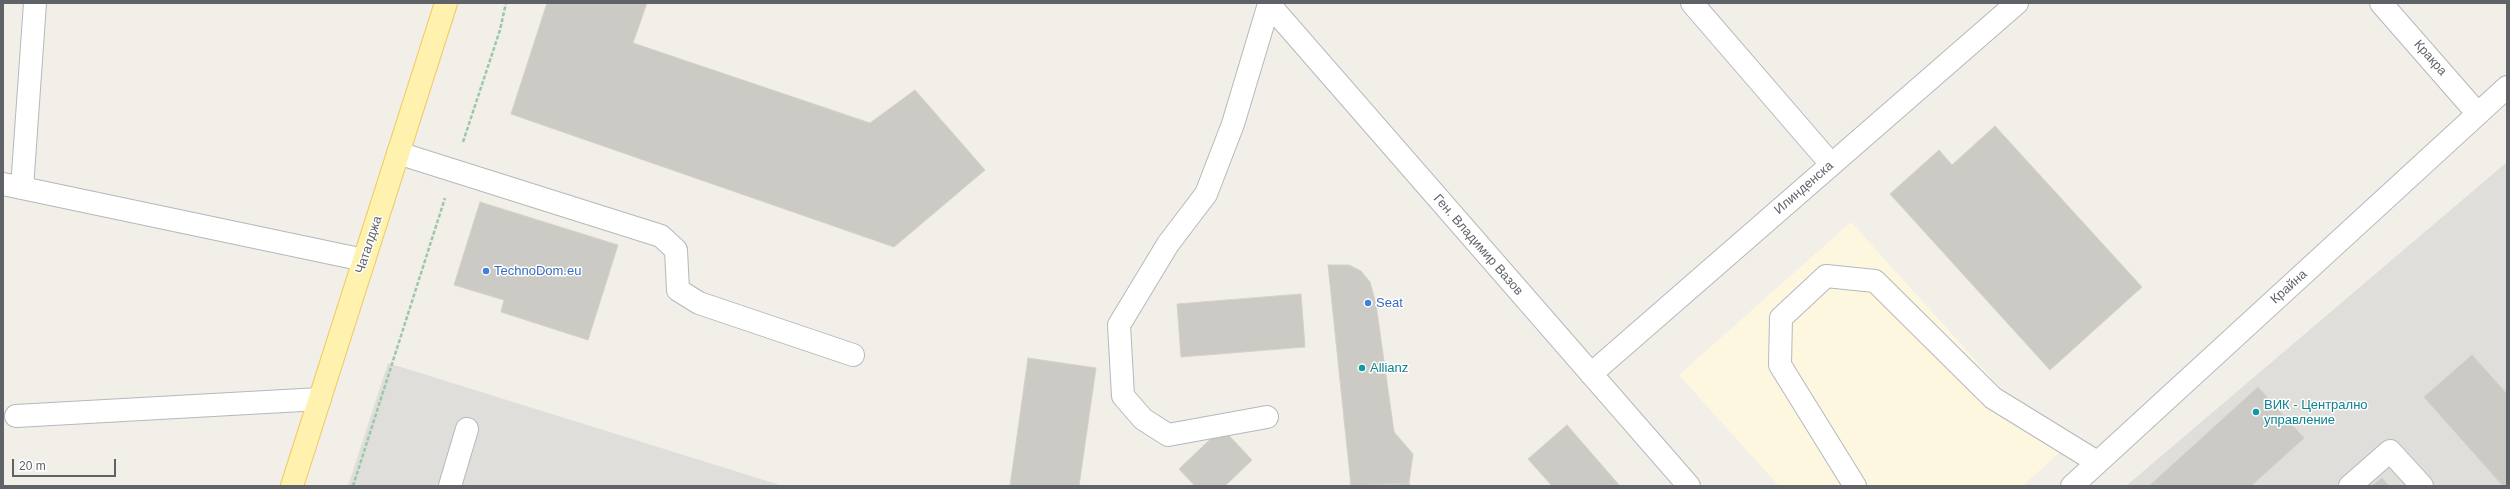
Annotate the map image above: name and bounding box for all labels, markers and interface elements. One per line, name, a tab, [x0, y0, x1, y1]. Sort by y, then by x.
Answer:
street label: Кракра	[2410, 37, 2450, 79]
street label: Илинденска	[1771, 158, 1837, 218]
street label: Ген. Владимир Вазов	[1430, 191, 1526, 299]
street label: Чаталджа	[352, 214, 386, 276]
place label: TechnoDom.eu	[494, 263, 581, 279]
marker: TechnoDom.eu	[481, 266, 491, 276]
street label: Крайна	[2268, 267, 2310, 307]
place label: Seat	[1376, 295, 1403, 311]
marker: Seat	[1363, 298, 1373, 308]
place label: Allianz	[1370, 360, 1408, 376]
marker: Allianz	[1357, 363, 1367, 373]
place label: ВИК - Централно управление	[2264, 397, 2368, 428]
marker: ВИК - Централно управление	[2251, 407, 2261, 417]
scale bar	[14, 451, 118, 477]
text: 20 m	[19, 459, 46, 473]

